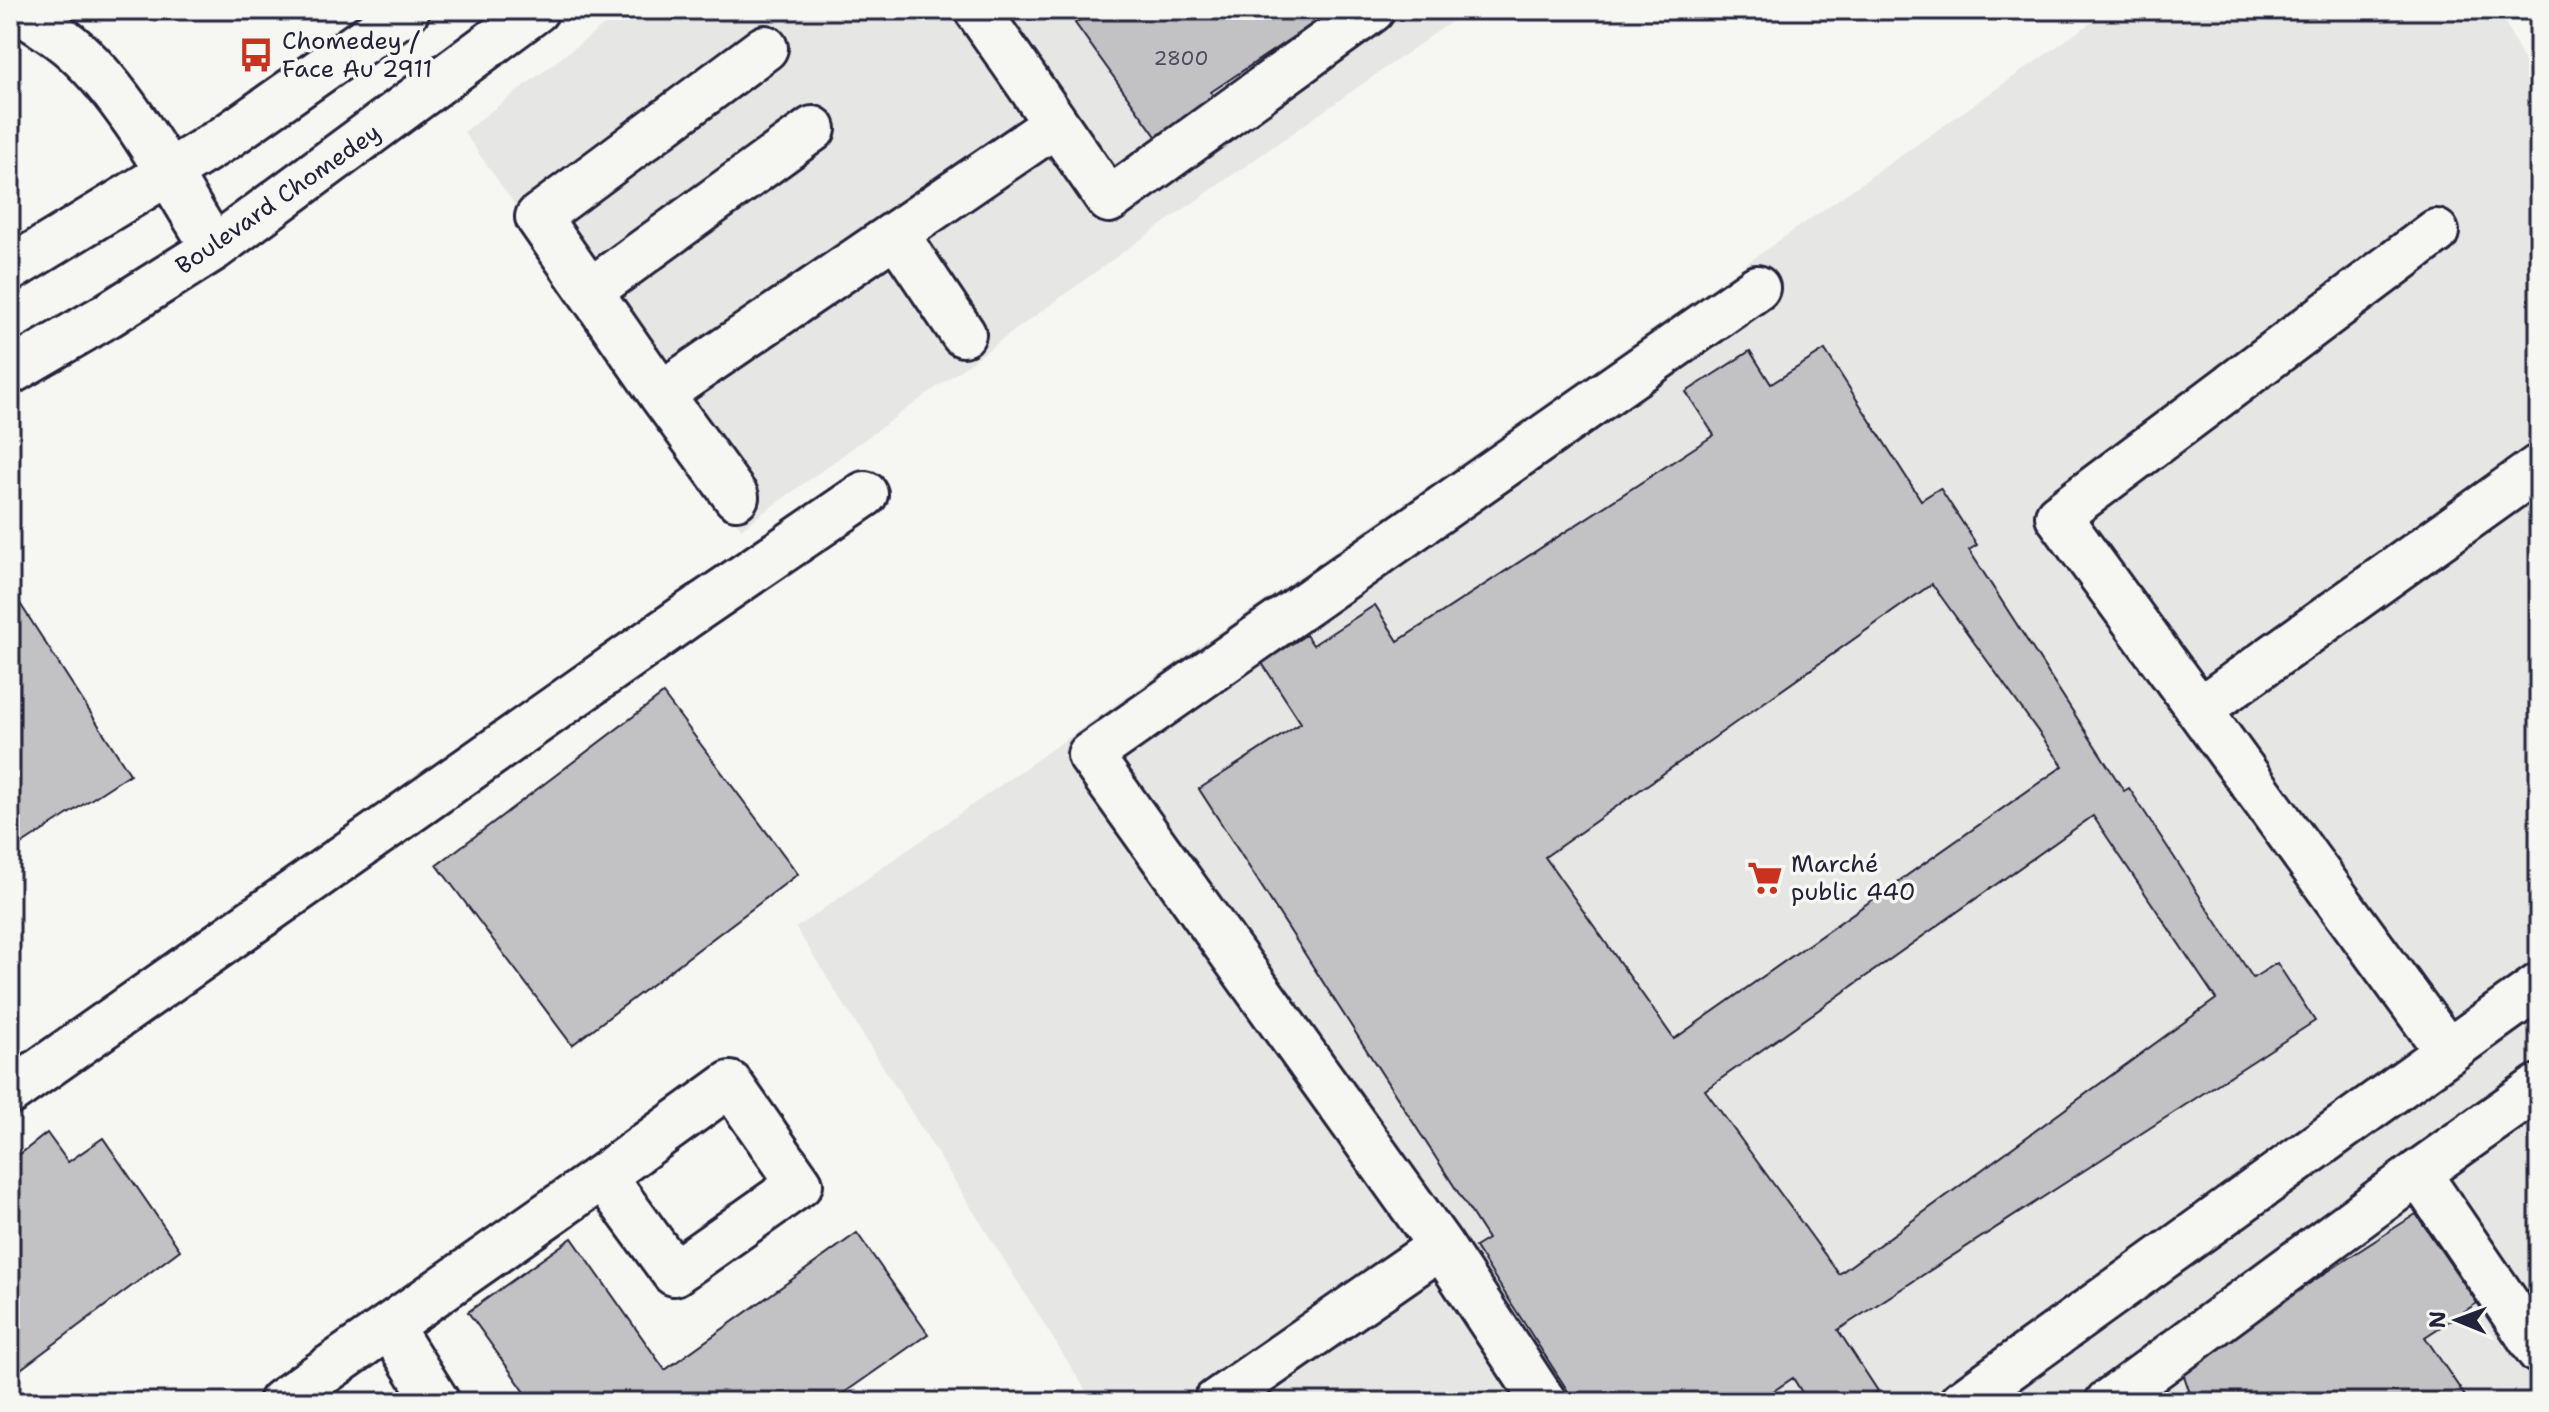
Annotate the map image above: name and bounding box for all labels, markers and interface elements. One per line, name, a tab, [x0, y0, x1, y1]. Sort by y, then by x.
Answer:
place label: Chomedey / Face Au 2911	[282, 25, 433, 85]
bus stop icon: Chomedey / Face Au 2911	[237, 36, 275, 74]
house number: 2800	[1154, 45, 1208, 71]
street label: Boulevard Chomedey	[169, 116, 387, 282]
place label: Marché public 440	[1791, 848, 1916, 908]
supermarket icon: Marché public 440	[1746, 859, 1784, 897]
north arrow	[2417, 1280, 2497, 1360]
text: N	[2423, 1311, 2452, 1329]

